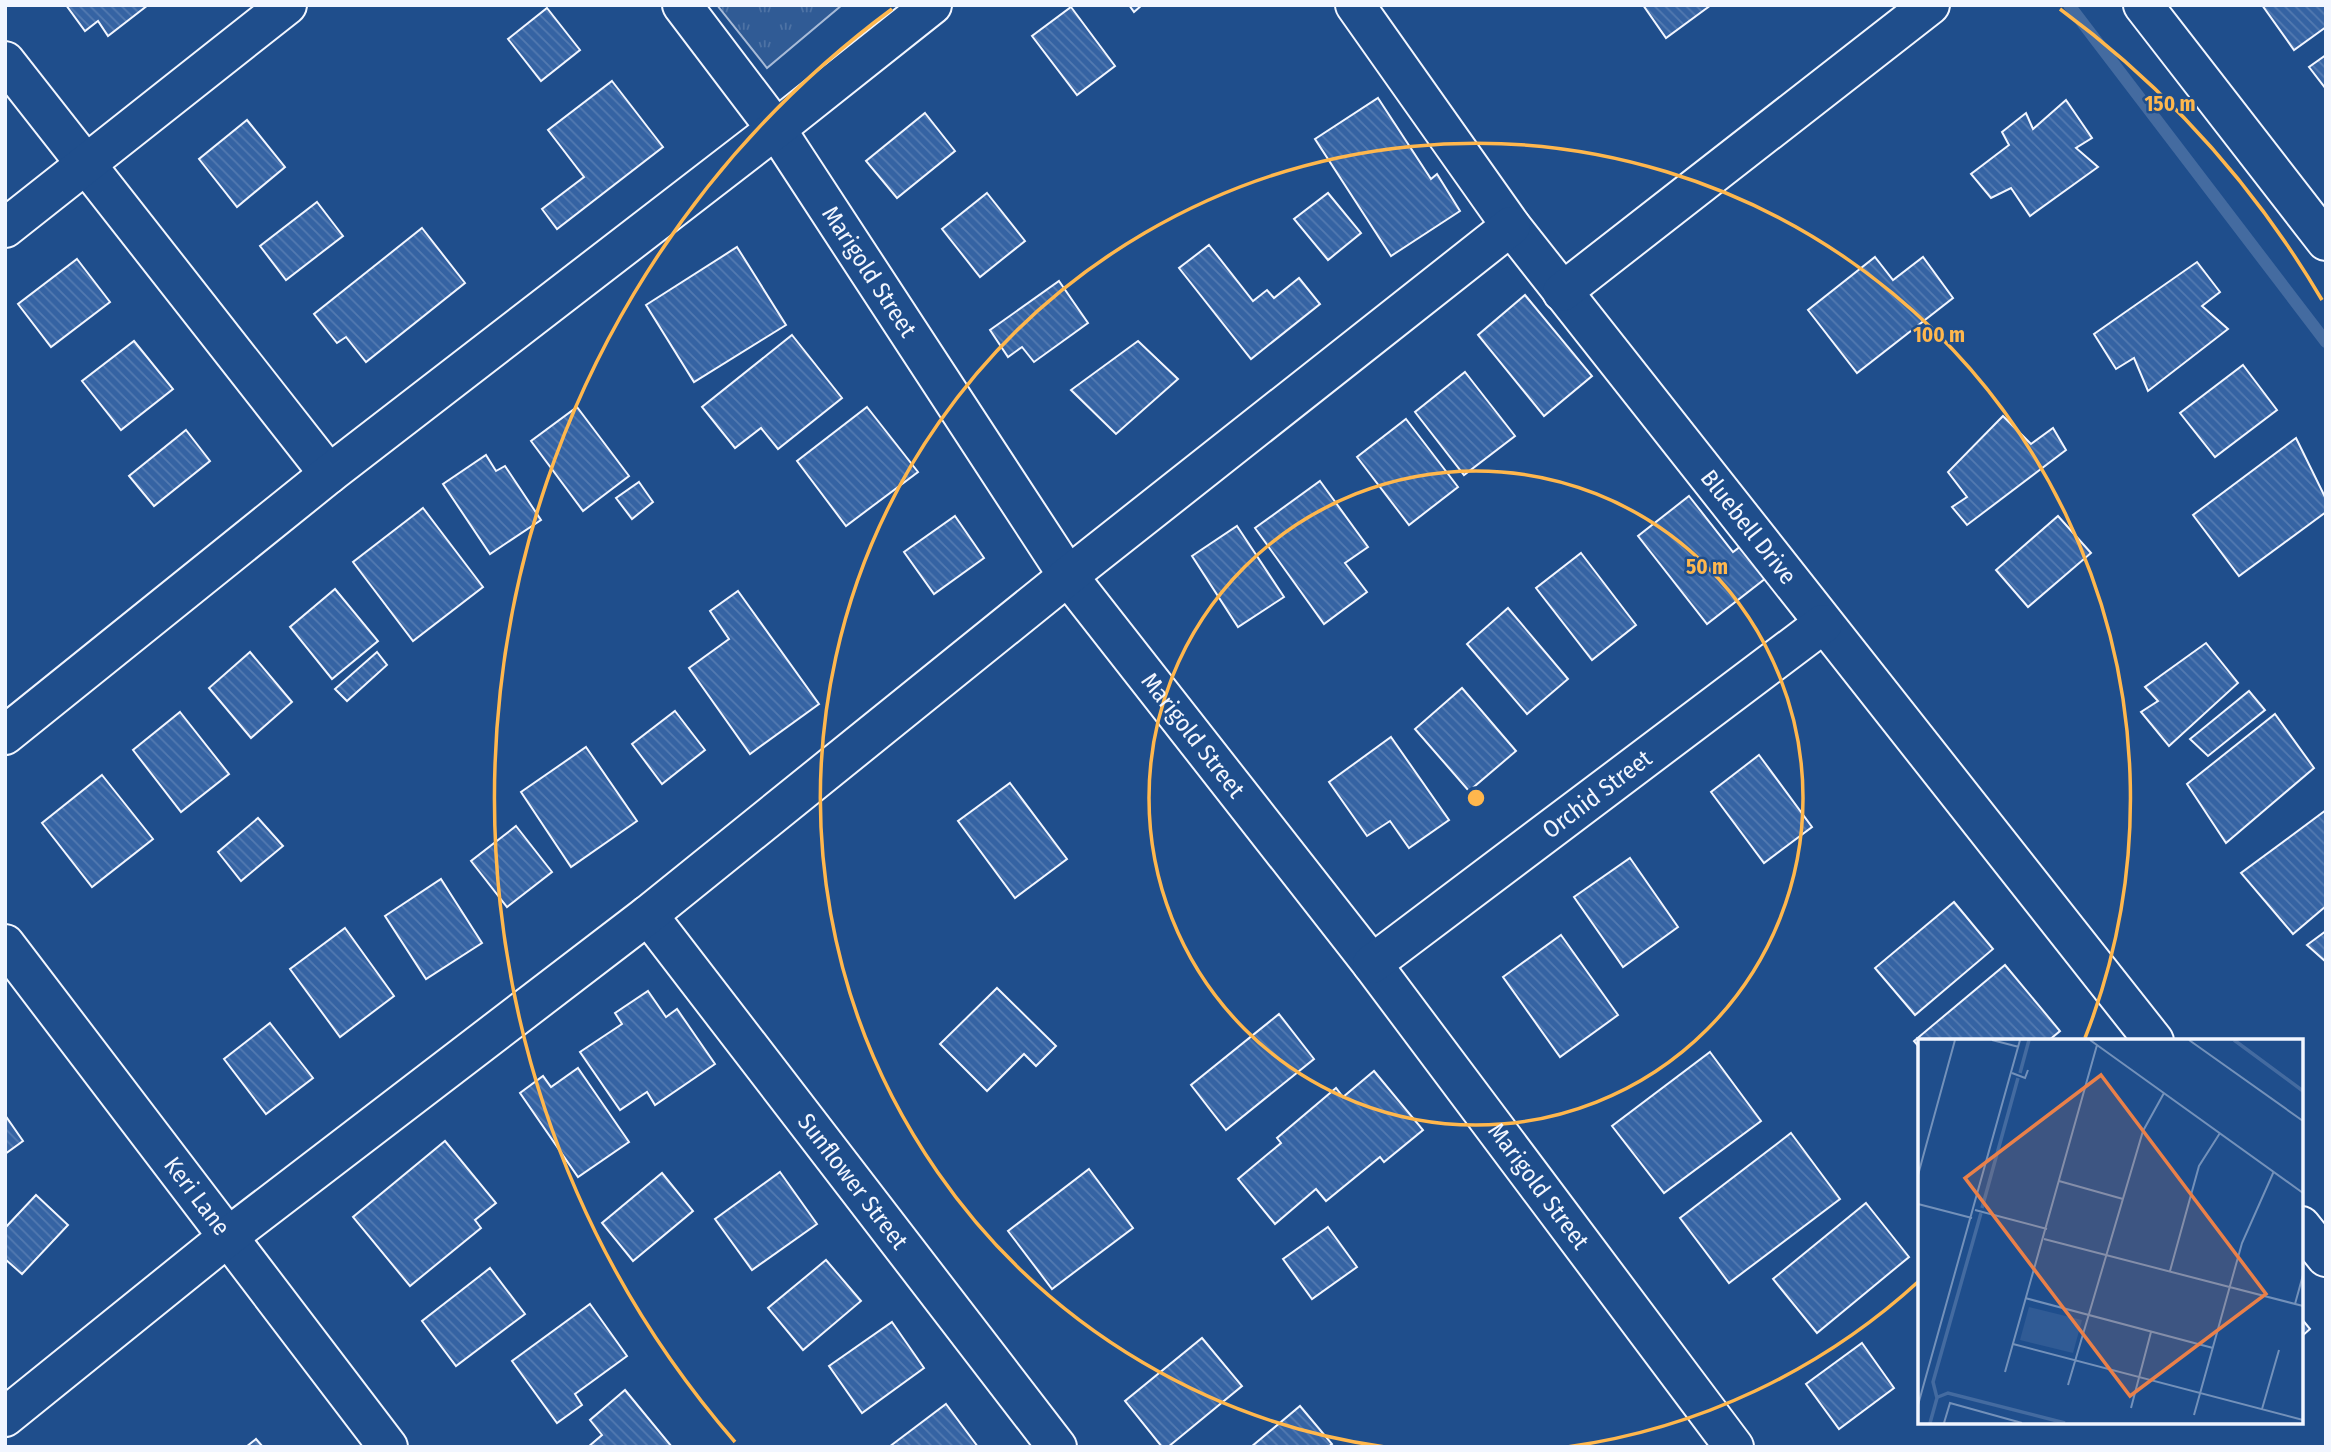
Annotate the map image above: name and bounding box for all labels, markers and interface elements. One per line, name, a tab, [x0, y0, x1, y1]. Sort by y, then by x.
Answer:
text: 150 m	[2144, 91, 2196, 117]
street label: Marigold Street	[816, 201, 922, 342]
text: 100 m	[1913, 322, 1965, 348]
street label: Bluebell Drive	[1695, 464, 1802, 590]
text: 50 m	[1686, 554, 1728, 580]
street label: Marigold Street	[1135, 667, 1250, 803]
street label: Orchid Street	[1537, 744, 1657, 844]
centre of rings	[1464, 786, 1488, 810]
inset map	[1918, 1039, 2303, 1424]
street label: Sunflower Street	[792, 1108, 914, 1255]
street label: Marigold Street	[1482, 1117, 1595, 1255]
street label: Keri Lane	[158, 1151, 236, 1241]

